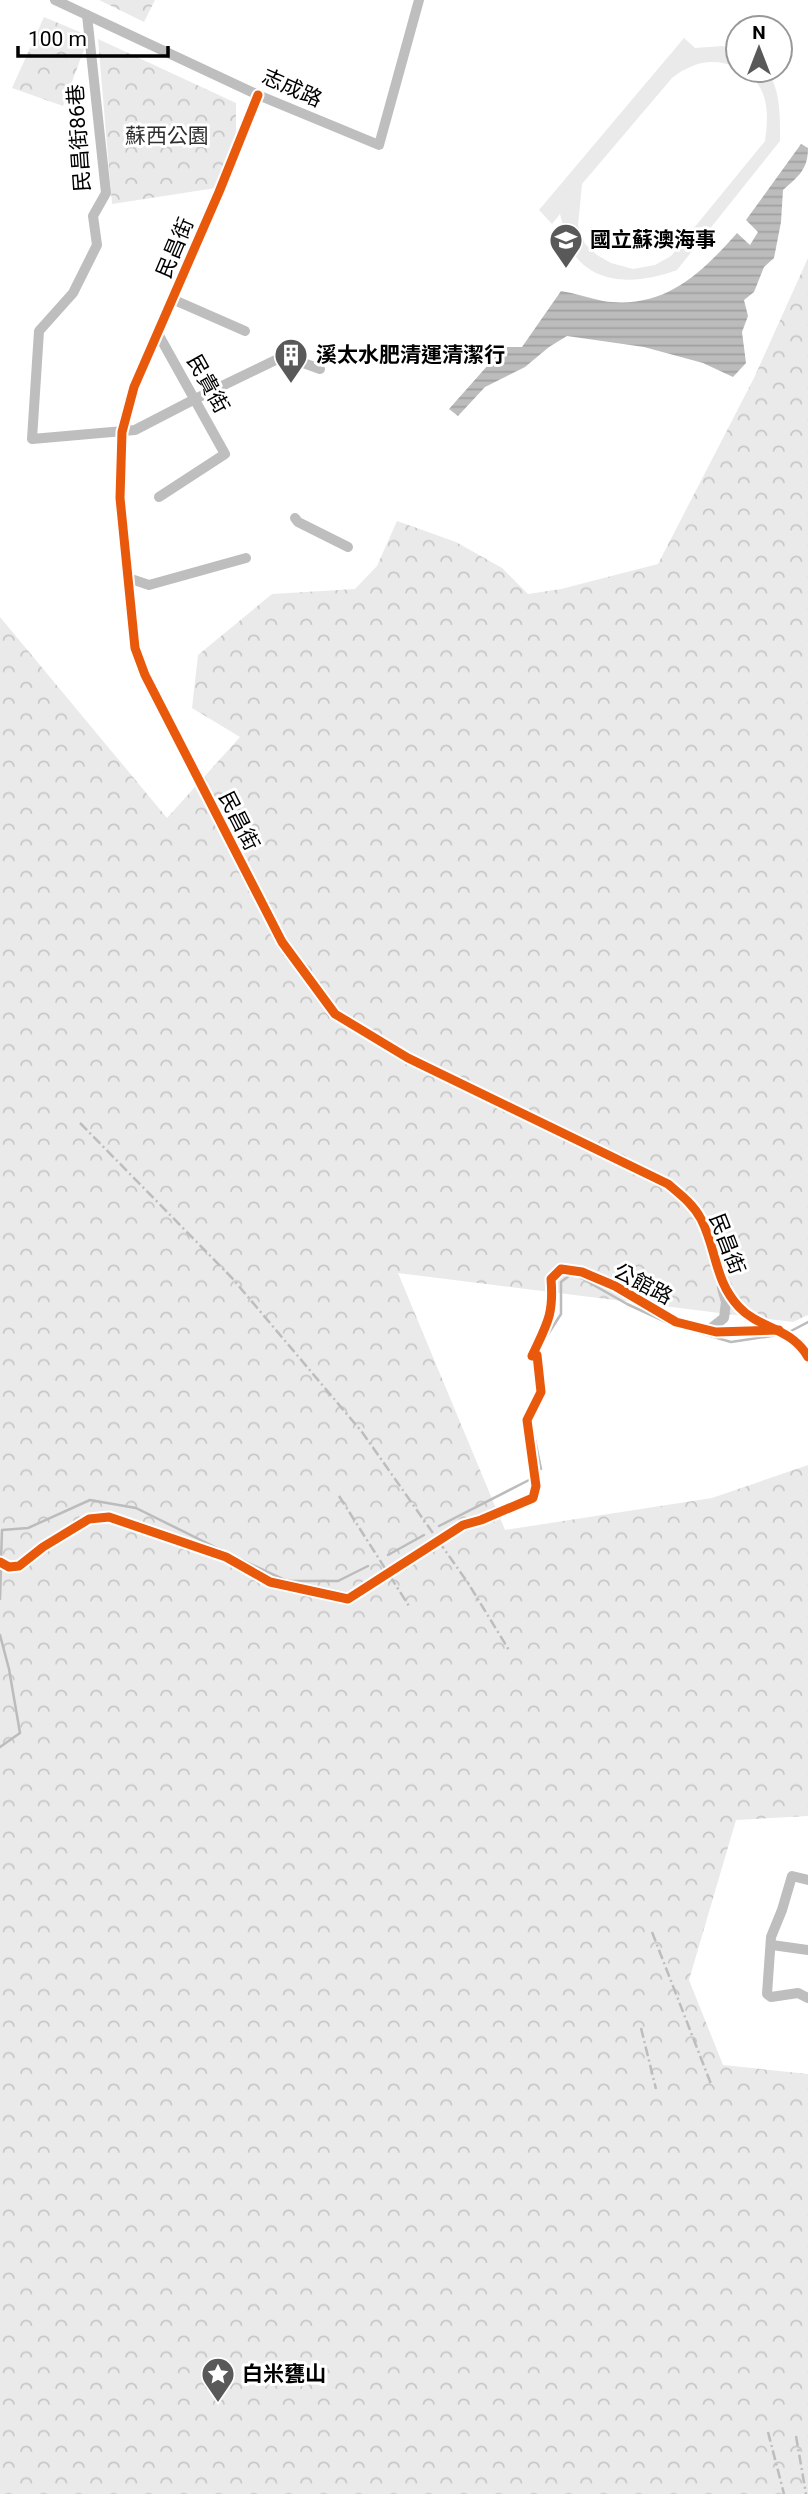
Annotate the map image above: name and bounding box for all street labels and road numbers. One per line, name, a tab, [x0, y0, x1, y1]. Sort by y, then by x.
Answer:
street label: 志成路	[258, 64, 326, 112]
street label: 民昌街86巷	[63, 83, 95, 193]
street label: 民昌街	[152, 214, 198, 282]
street label: 民貴街	[182, 351, 234, 417]
street label: 民昌街	[214, 787, 264, 855]
street label: 民昌街	[705, 1210, 749, 1278]
street label: 公館路	[610, 1259, 676, 1309]

